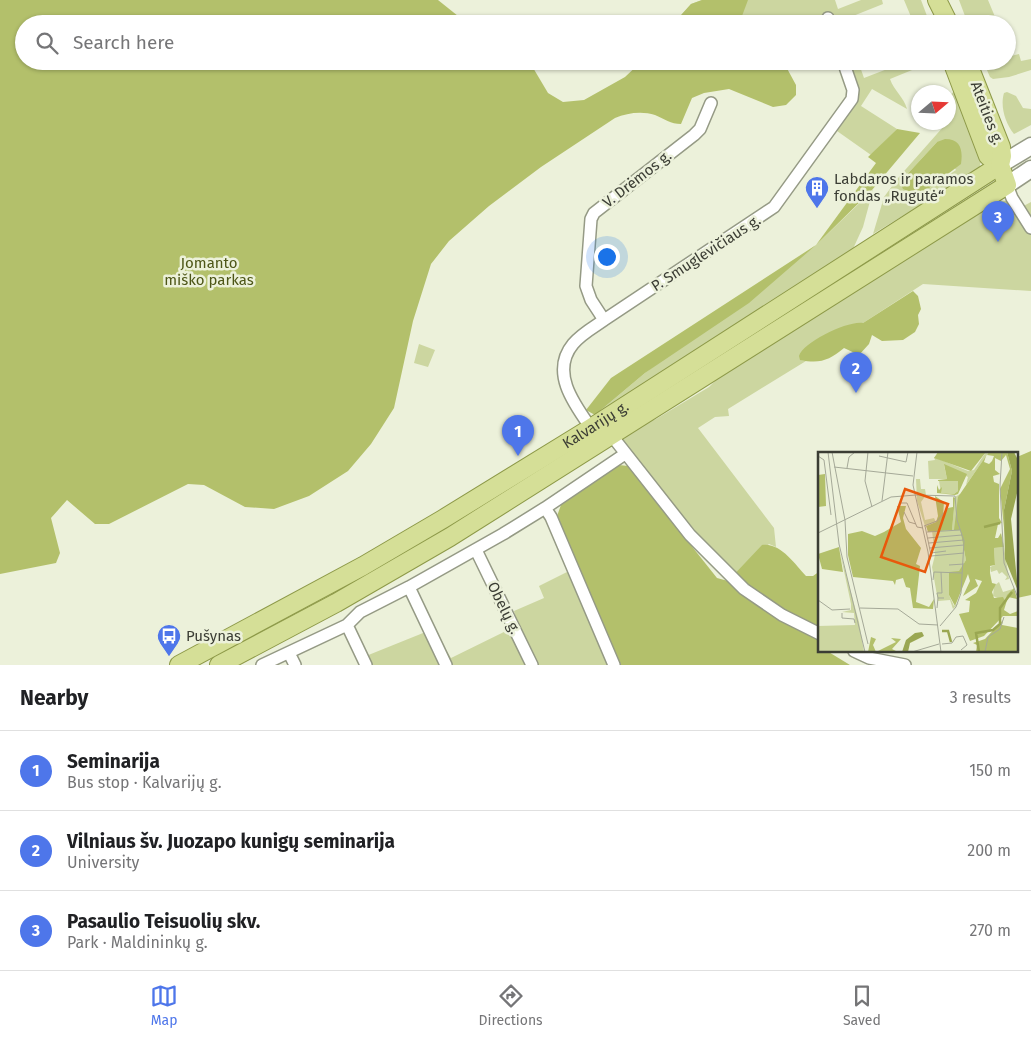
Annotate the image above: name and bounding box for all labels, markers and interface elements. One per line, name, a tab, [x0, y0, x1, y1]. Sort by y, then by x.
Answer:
search box	[15, 15, 1016, 70]
icon: search	[33, 29, 61, 57]
text: Search here	[73, 31, 174, 54]
street label: Ateities g.	[967, 79, 1007, 147]
north arrow	[911, 85, 956, 130]
street label: V. Drėmos g.	[599, 147, 675, 211]
place label: Labdaros ir paramos fondas „Rugutė“	[834, 170, 974, 205]
building icon: Labdaros ir paramos fondas „Rugutė“	[804, 175, 830, 209]
pin: 3	[982, 201, 1014, 242]
street label: P. Smuglevičiaus g.	[648, 211, 764, 295]
your location	[594, 244, 620, 270]
park label: Jomanto miško parkas	[164, 254, 254, 289]
pin: 2	[840, 352, 872, 393]
street label: Kalvarijų g.	[559, 397, 632, 452]
pin: 1	[502, 415, 534, 456]
inset map	[818, 452, 1018, 652]
street label: Obelų g.	[484, 579, 524, 637]
bus stop icon: Pušynas	[156, 623, 182, 657]
place label: Pušynas	[186, 627, 241, 645]
text: Nearby	[20, 685, 88, 711]
text: 3 results	[950, 688, 1011, 707]
text: Seminarija	[67, 750, 160, 773]
text: 1	[32, 761, 40, 780]
text: 150 m	[969, 761, 1011, 780]
text: Bus stop · Kalvarijų g.	[67, 773, 222, 792]
text: Vilniaus šv. Juozapo kunigų seminarija	[67, 830, 395, 853]
text: 2	[32, 841, 40, 860]
text: 200 m	[967, 841, 1011, 860]
text: University	[67, 853, 140, 872]
text: Pasaulio Teisuolių skv.	[67, 910, 260, 933]
text: 3	[32, 921, 40, 940]
text: 270 m	[969, 921, 1011, 940]
text: Park · Maldininkų g.	[67, 933, 208, 952]
tab: Map	[150, 982, 178, 1029]
tab: Directions	[478, 982, 543, 1029]
tab: Saved	[843, 982, 881, 1029]

